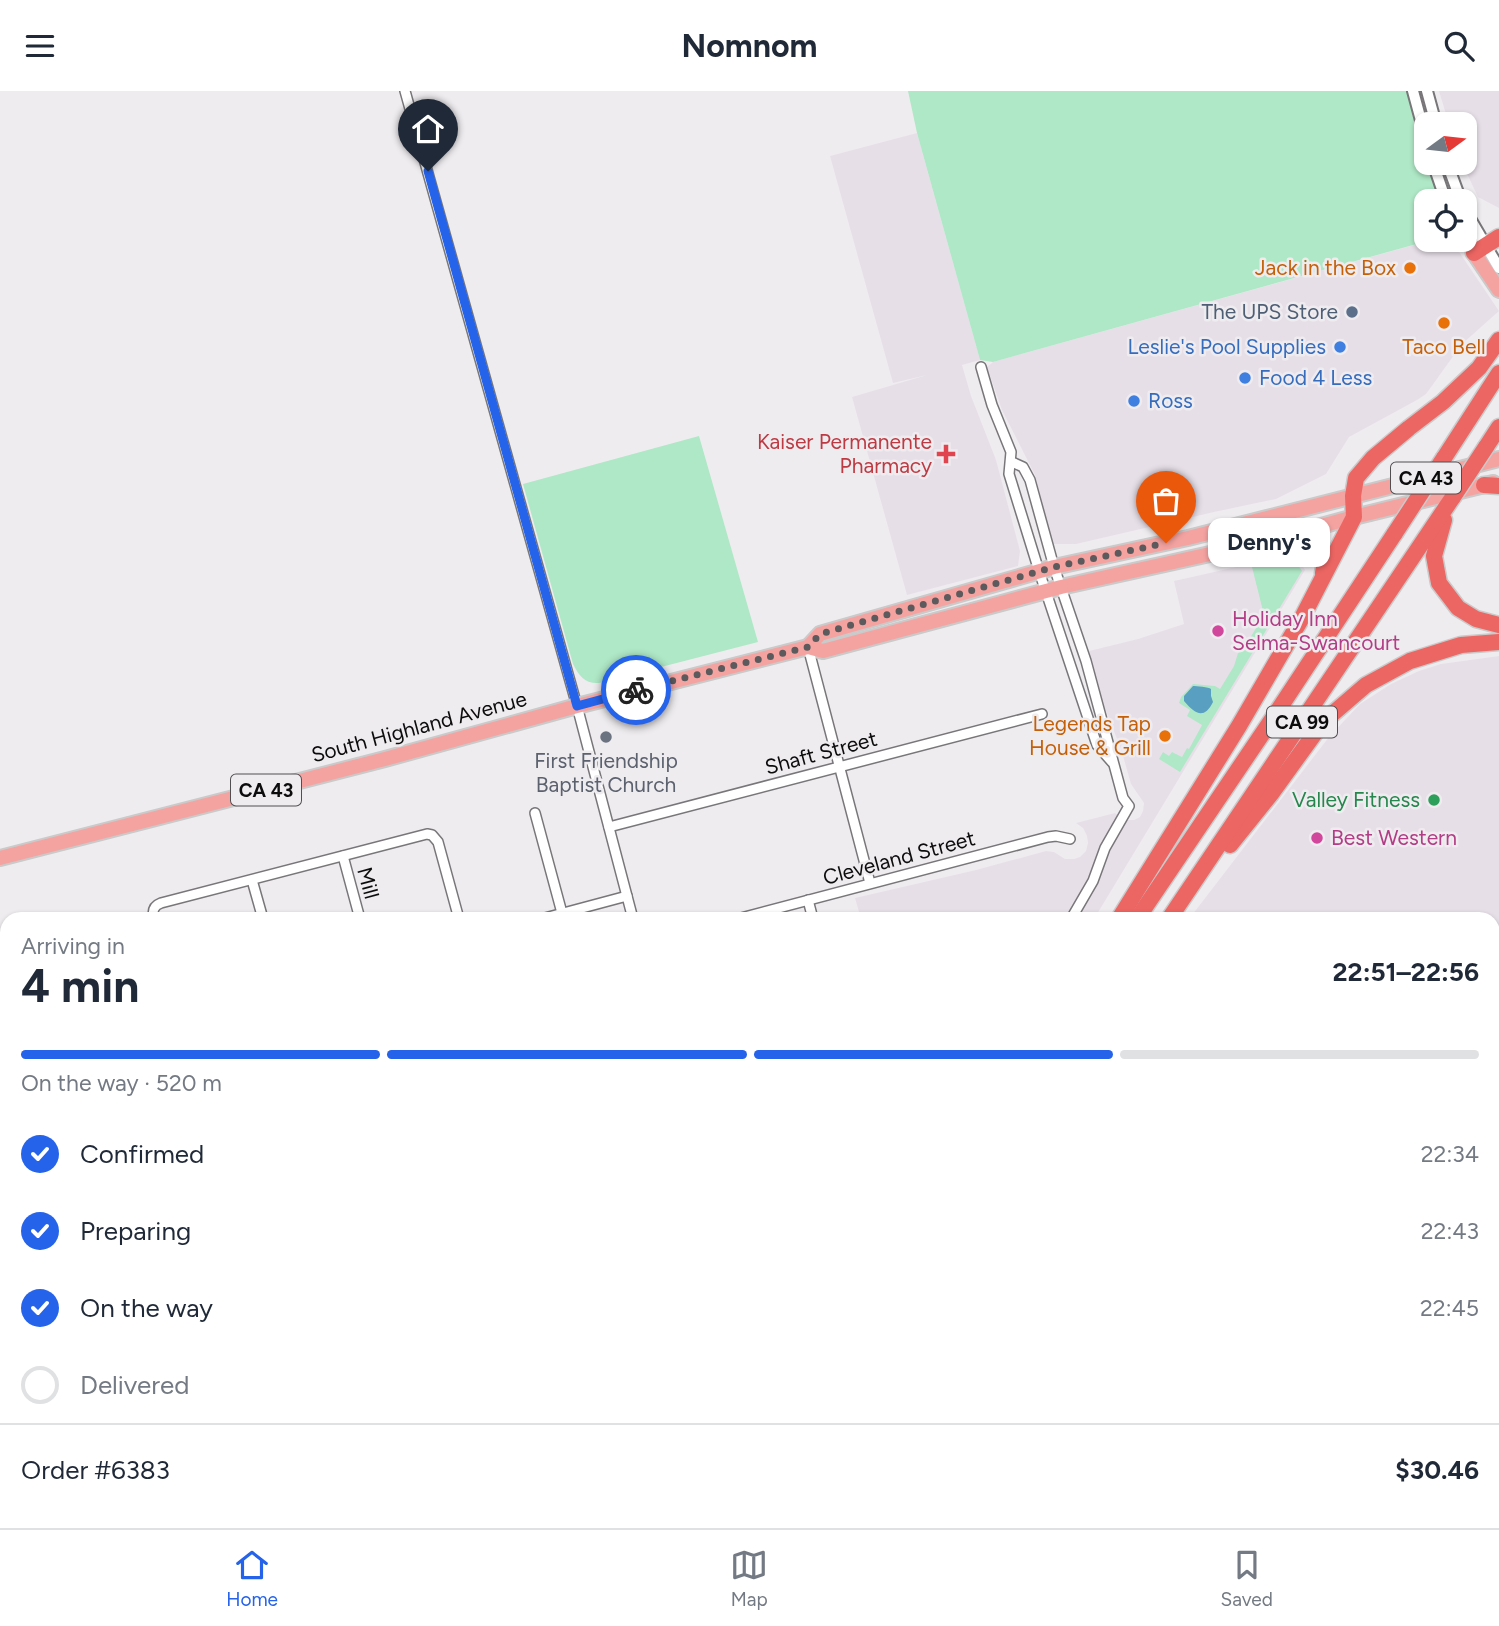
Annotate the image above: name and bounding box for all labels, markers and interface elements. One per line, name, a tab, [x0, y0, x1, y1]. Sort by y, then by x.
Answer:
icon: menu	[21, 27, 59, 65]
text: Nomnom	[682, 27, 817, 65]
icon: search	[1440, 27, 1478, 65]
pin	[398, 99, 458, 171]
icon: home	[409, 110, 447, 148]
north arrow	[1414, 112, 1477, 175]
map controls	[1414, 112, 1477, 252]
button: locate	[1414, 189, 1477, 252]
place label: Jack in the Box	[1255, 255, 1396, 280]
marker: Jack in the Box	[1402, 260, 1418, 276]
place label: The UPS Store	[1201, 299, 1338, 324]
marker: The UPS Store	[1344, 304, 1360, 320]
marker: Taco Bell	[1436, 315, 1452, 331]
place label: Leslie's Pool Supplies	[1127, 334, 1326, 359]
place label: Taco Bell	[1402, 334, 1486, 359]
marker: Leslie's Pool Supplies	[1332, 339, 1348, 355]
place label: Food 4 Less	[1259, 365, 1372, 390]
marker: Food 4 Less	[1237, 370, 1253, 386]
place label: Ross	[1148, 388, 1193, 413]
marker: Ross	[1126, 393, 1142, 409]
place label: Kaiser Permanente Pharmacy	[757, 429, 932, 478]
marker: Kaiser Permanente Pharmacy	[938, 446, 954, 462]
road number: CA 43	[1391, 463, 1461, 493]
pin	[1136, 471, 1196, 543]
icon: bag	[1147, 482, 1185, 520]
callout: Denny's	[1208, 519, 1330, 567]
text: Denny's	[1227, 528, 1311, 556]
place label: Holiday Inn Selma-Swancourt	[1232, 606, 1400, 655]
marker: Holiday Inn Selma-Swancourt	[1210, 623, 1226, 639]
courier	[601, 655, 671, 725]
icon: bike	[617, 671, 655, 709]
street label: South Highland Avenue	[308, 686, 529, 767]
road number: CA 99	[1267, 707, 1337, 737]
place label: Legends Tap House & Grill	[1029, 711, 1151, 760]
street label: Shaft Street	[762, 726, 880, 779]
marker: Legends Tap House & Grill	[1157, 728, 1173, 744]
marker: First Friendship Baptist Church	[598, 729, 614, 745]
place label: First Friendship Baptist Church	[534, 748, 678, 797]
road number: CA 43	[231, 775, 301, 805]
place label: Valley Fitness	[1292, 787, 1420, 812]
marker: Valley Fitness	[1426, 792, 1442, 808]
street label: Cleveland Street	[820, 825, 978, 890]
place label: Best Western	[1331, 825, 1457, 850]
marker: Best Western	[1309, 830, 1325, 846]
street label: Mill	[352, 864, 385, 902]
text: Arriving in	[21, 932, 125, 960]
text: 22:51–22:56	[1333, 956, 1479, 988]
text: 4 min	[21, 958, 139, 1014]
text: On the way · 520 m	[21, 1069, 222, 1097]
icon: check	[21, 1135, 59, 1173]
text: Confirmed	[80, 1138, 204, 1170]
text: 22:34	[1421, 1140, 1479, 1168]
icon: check	[21, 1212, 59, 1250]
text: Preparing	[80, 1215, 191, 1247]
text: 22:43	[1421, 1217, 1479, 1245]
icon: check	[21, 1289, 59, 1327]
text: On the way	[80, 1292, 213, 1324]
text: 22:45	[1420, 1294, 1479, 1322]
text: Delivered	[80, 1369, 189, 1401]
text: Order #6383	[21, 1454, 170, 1486]
text: $30.46	[1395, 1454, 1479, 1486]
tab: Home	[226, 1546, 278, 1611]
tab: Map	[730, 1546, 768, 1611]
tab: Saved	[1220, 1546, 1273, 1611]

